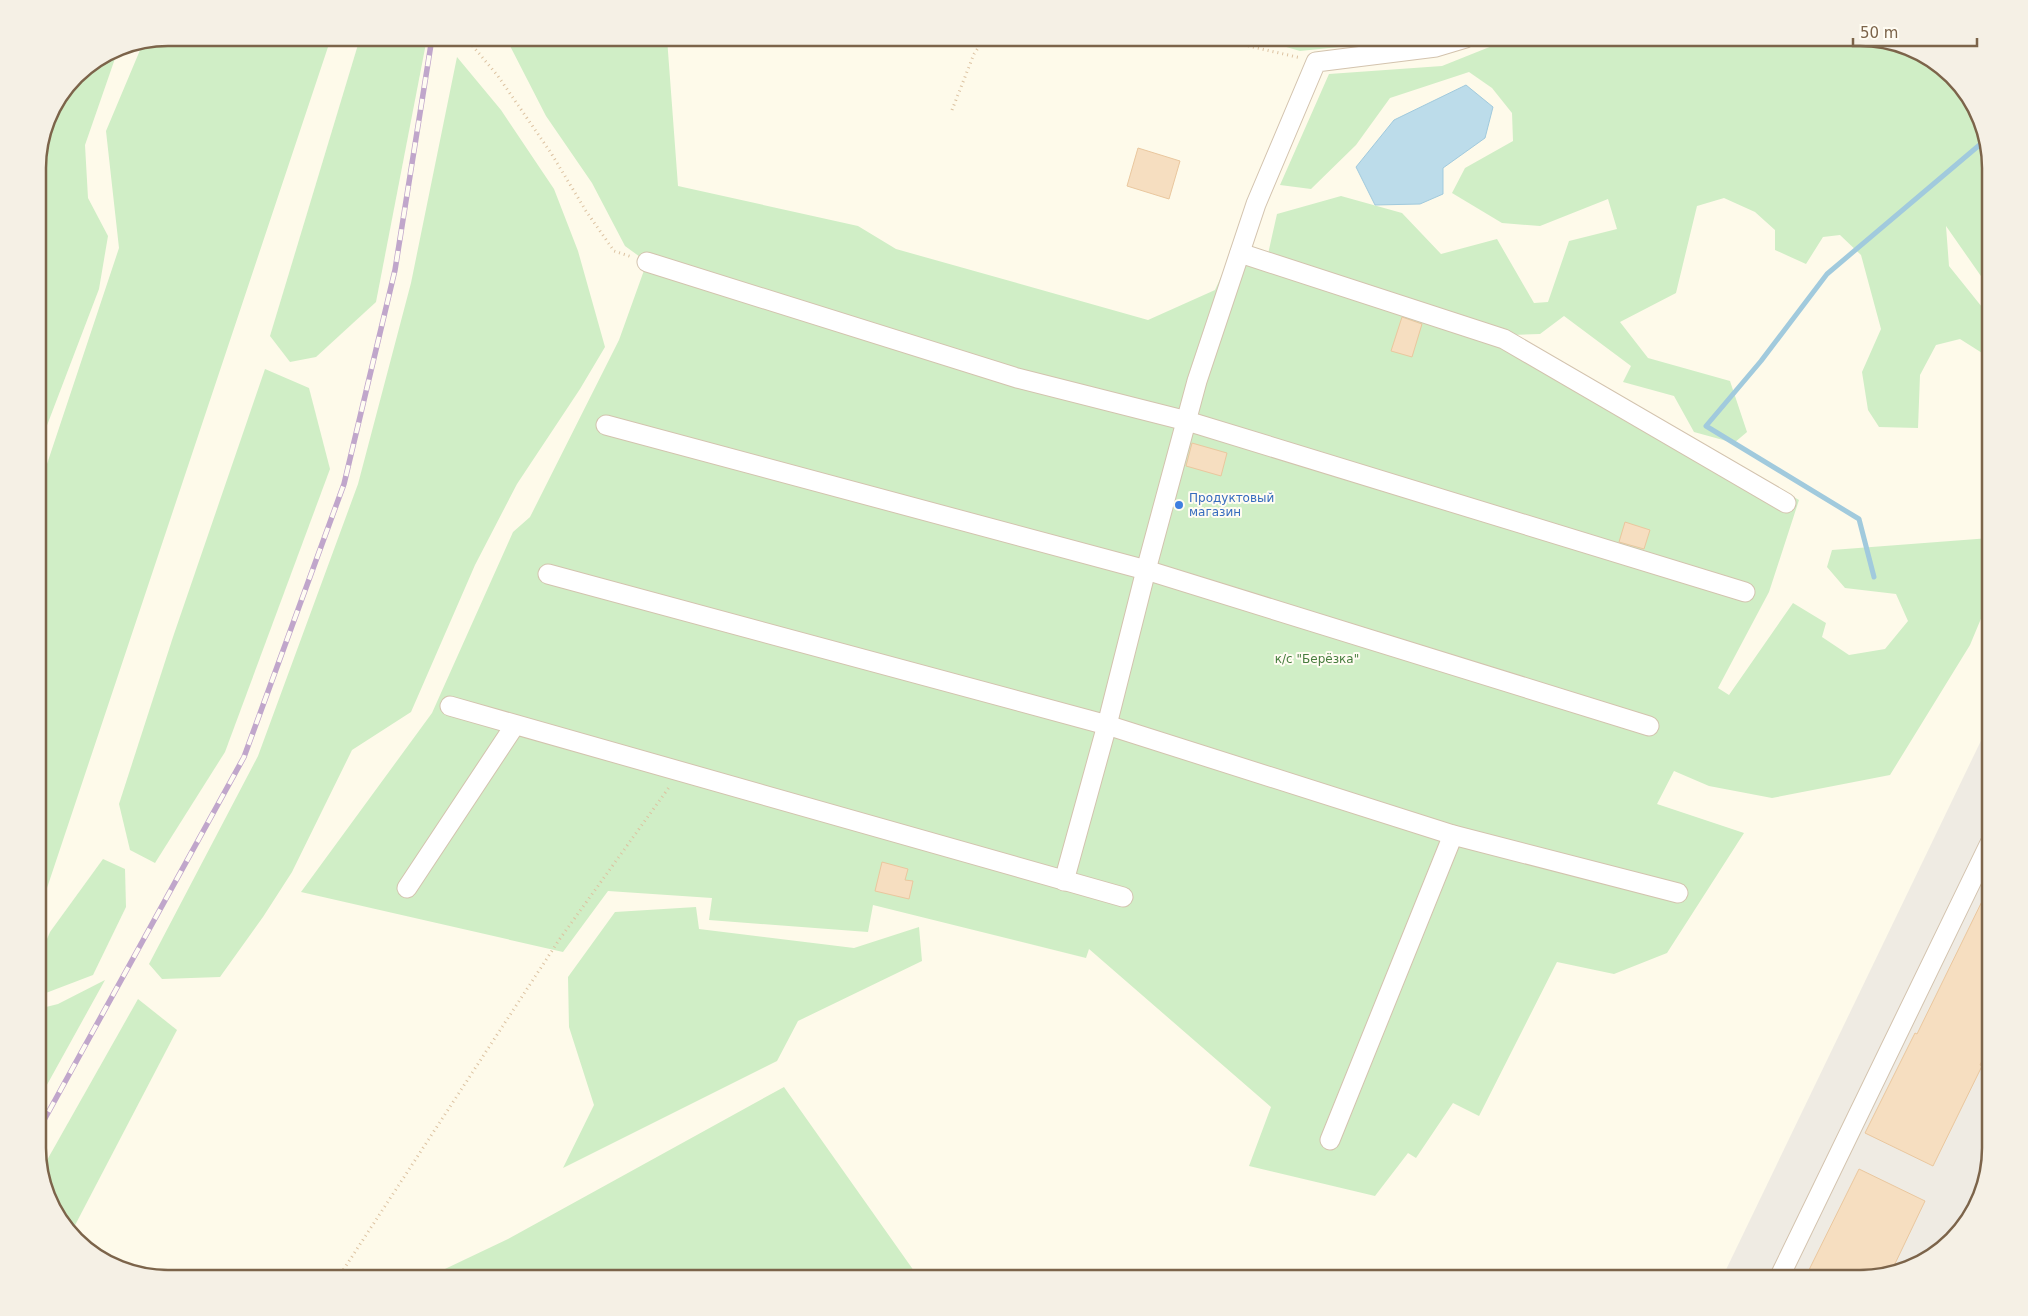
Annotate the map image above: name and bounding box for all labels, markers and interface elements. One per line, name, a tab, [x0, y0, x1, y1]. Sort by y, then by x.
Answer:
scale bar	[1853, 15, 1977, 47]
text: 50 m	[1860, 24, 1898, 42]
place label: Продуктовый магазин	[1189, 491, 1274, 519]
marker: Продуктовый магазин	[1173, 499, 1185, 511]
park label: к/с "Берёзка"	[1275, 652, 1359, 666]

